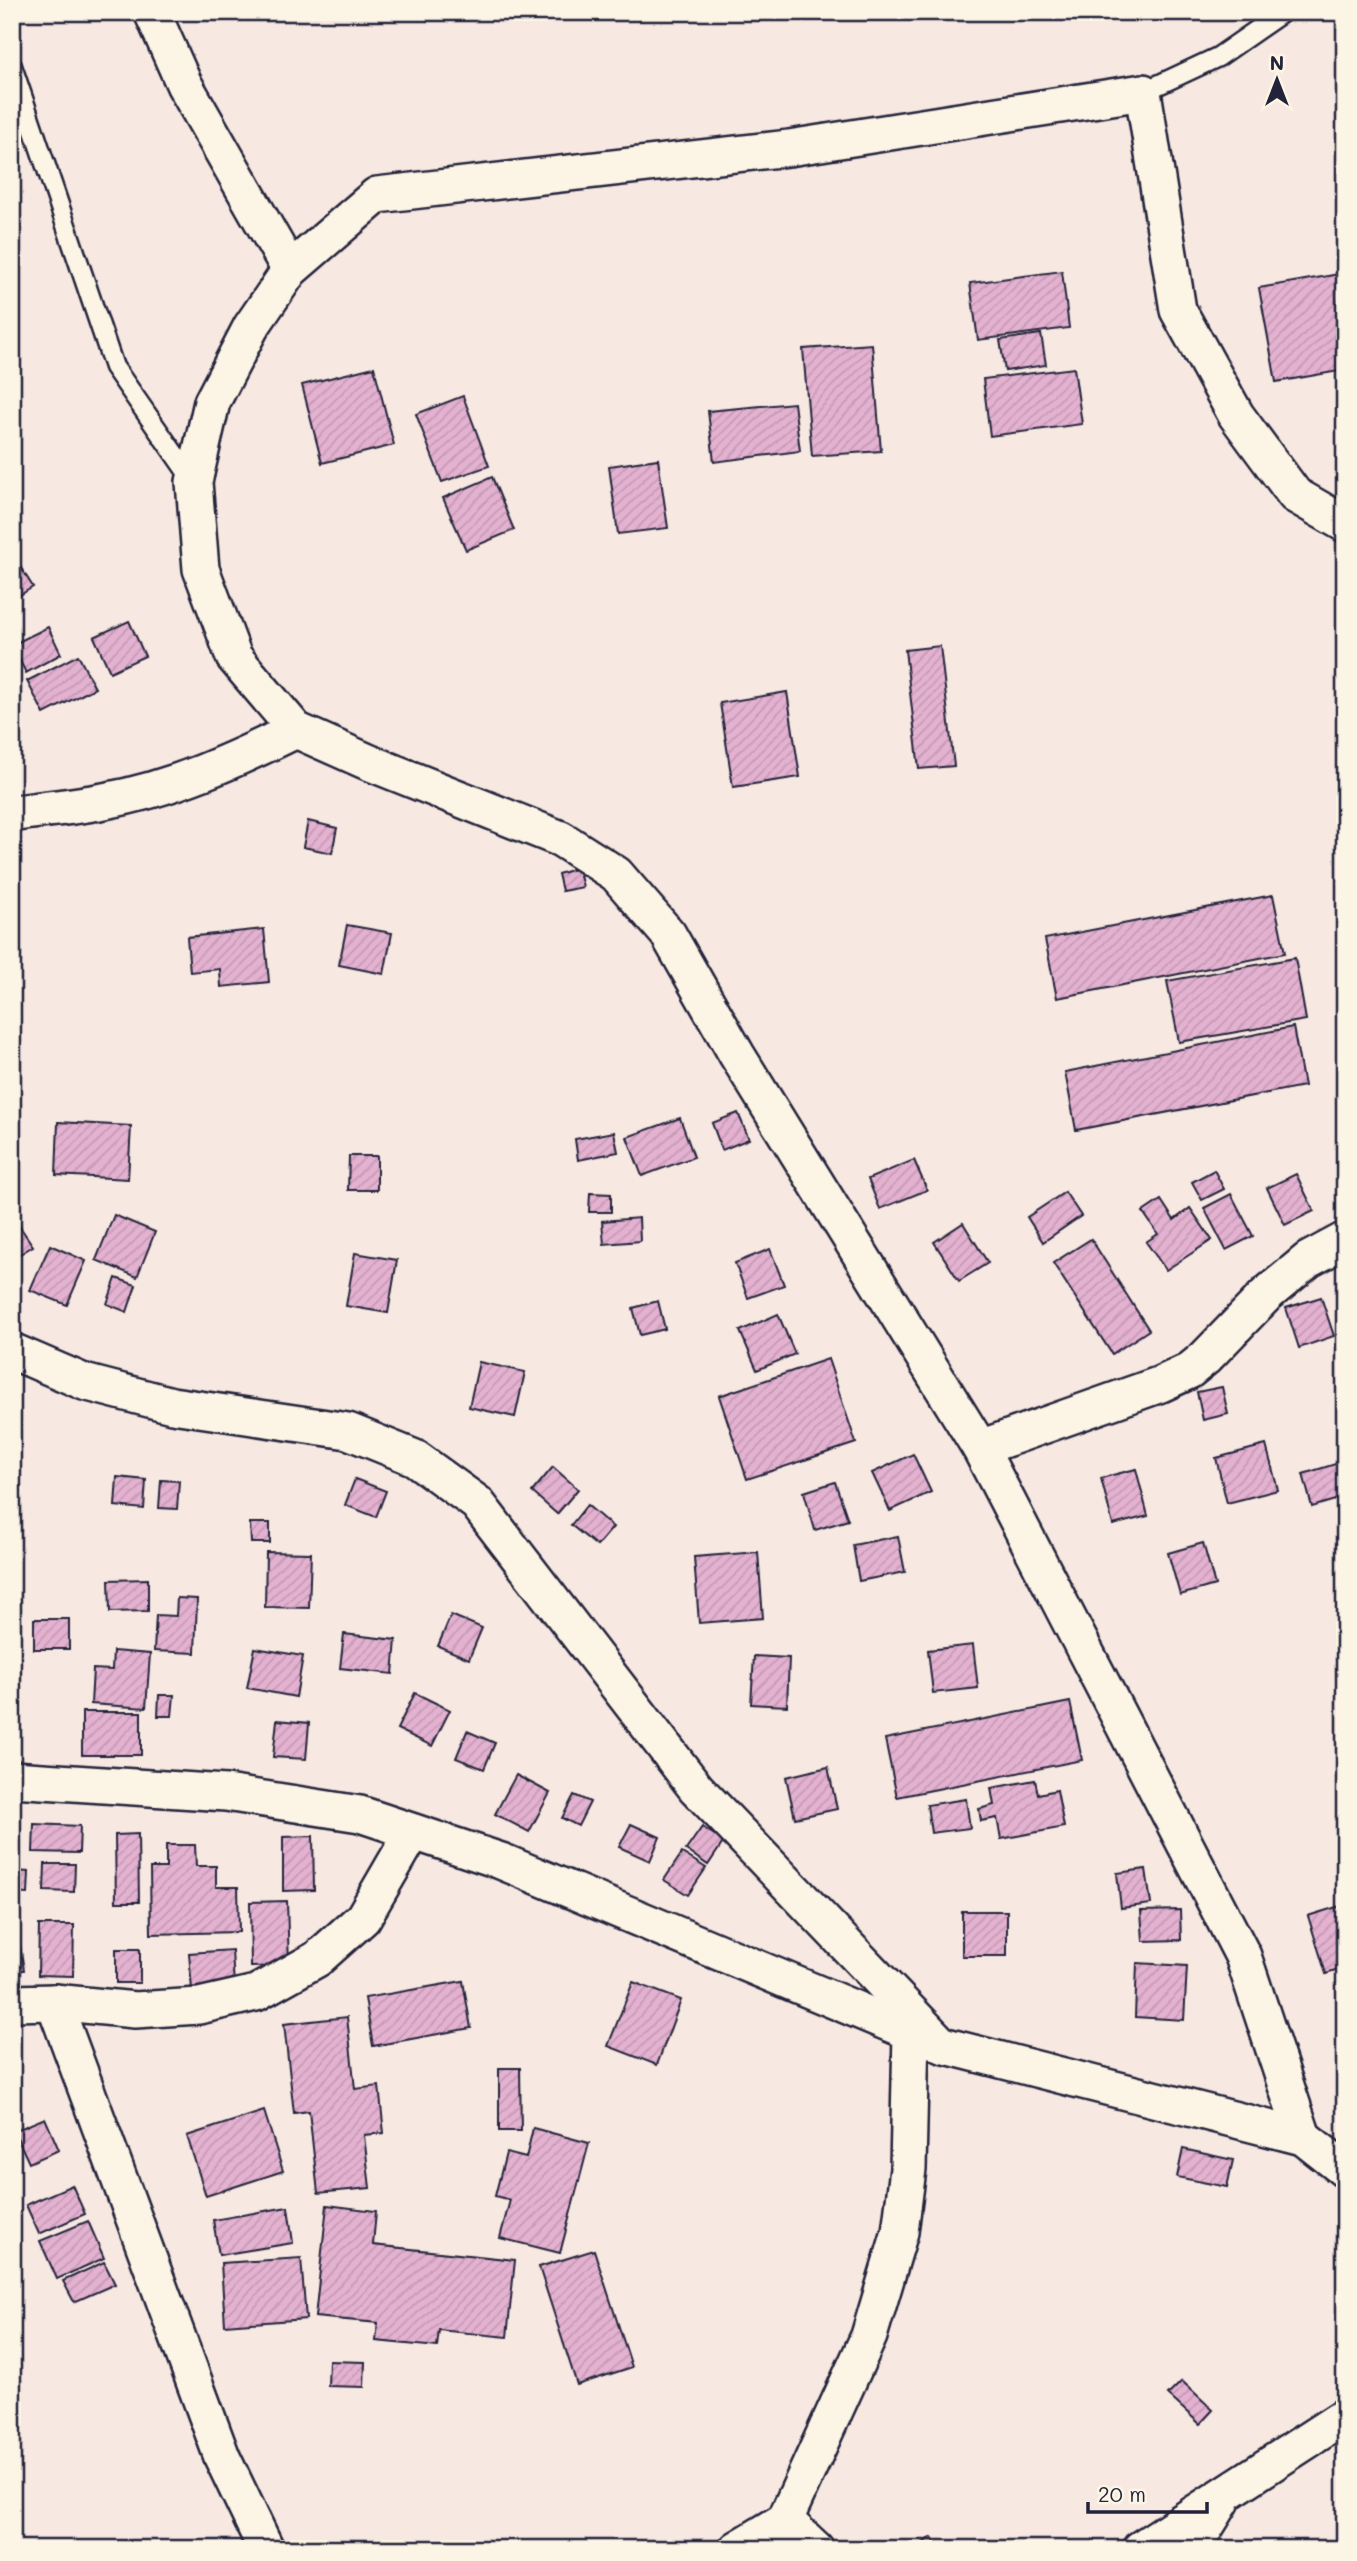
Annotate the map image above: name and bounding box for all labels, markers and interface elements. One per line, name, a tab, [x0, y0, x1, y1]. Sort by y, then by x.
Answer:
north arrow	[1242, 46, 1312, 116]
text: N	[1270, 50, 1284, 75]
scale bar	[1088, 2470, 1206, 2514]
text: 20 m	[1098, 2480, 1146, 2507]

